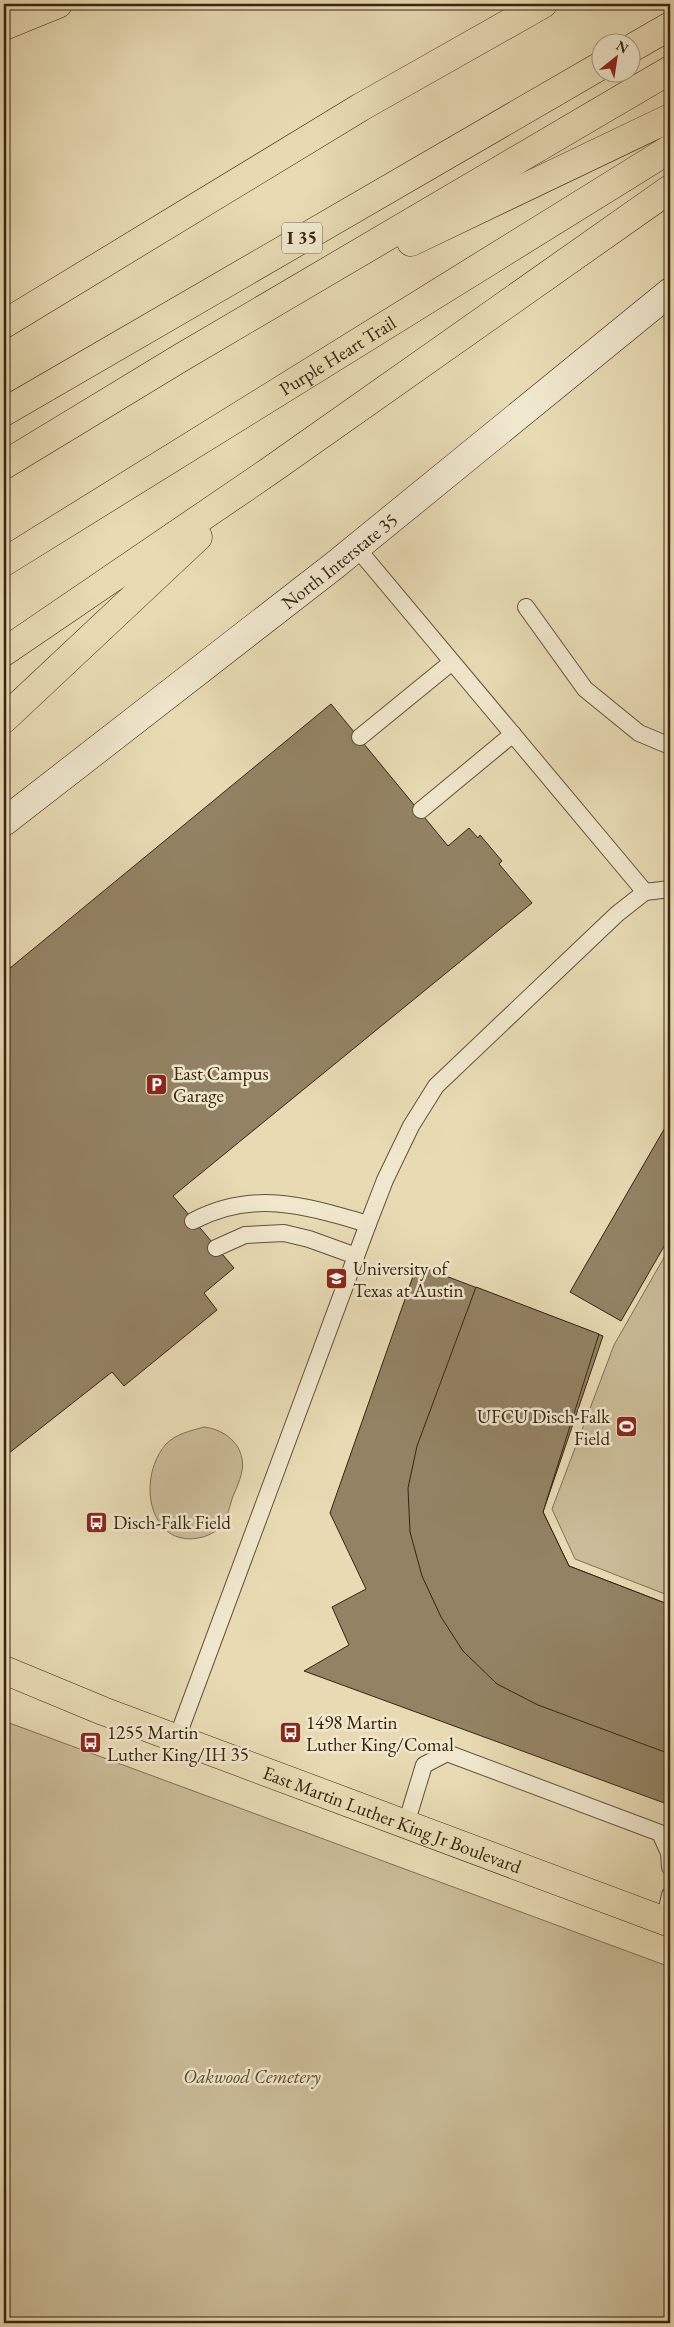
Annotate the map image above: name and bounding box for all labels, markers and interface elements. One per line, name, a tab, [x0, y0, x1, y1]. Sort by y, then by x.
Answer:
north arrow	[592, 32, 642, 82]
text: N	[613, 36, 632, 58]
road number: I 35	[282, 222, 322, 254]
street label: Purple Heart Trail	[274, 310, 401, 401]
street label: North Interstate 35	[276, 507, 403, 615]
place label: East Campus Garage	[173, 1061, 269, 1108]
parking icon: East Campus Garage	[145, 1072, 169, 1096]
place label: University of Texas at Austin	[353, 1256, 464, 1303]
school or university icon: University of Texas at Austin	[325, 1267, 349, 1291]
place label: UFCU Disch-Falk Field	[477, 1404, 611, 1451]
sports icon: UFCU Disch-Falk Field	[614, 1415, 638, 1439]
bus stop icon: Disch-Falk Field	[85, 1510, 109, 1534]
place label: Disch-Falk Field	[113, 1510, 231, 1535]
place label: 1498 Martin Luther King/Comal	[306, 1710, 454, 1757]
place label: 1255 Martin Luther King/IH 35	[107, 1720, 249, 1767]
bus stop icon: 1498 Martin Luther King/Comal	[278, 1721, 302, 1745]
bus stop icon: 1255 Martin Luther King/IH 35	[79, 1731, 103, 1755]
street label: East Martin Luther King Jr Boulevard	[259, 1760, 525, 1879]
park label: Oakwood Cemetery	[183, 2064, 321, 2089]

